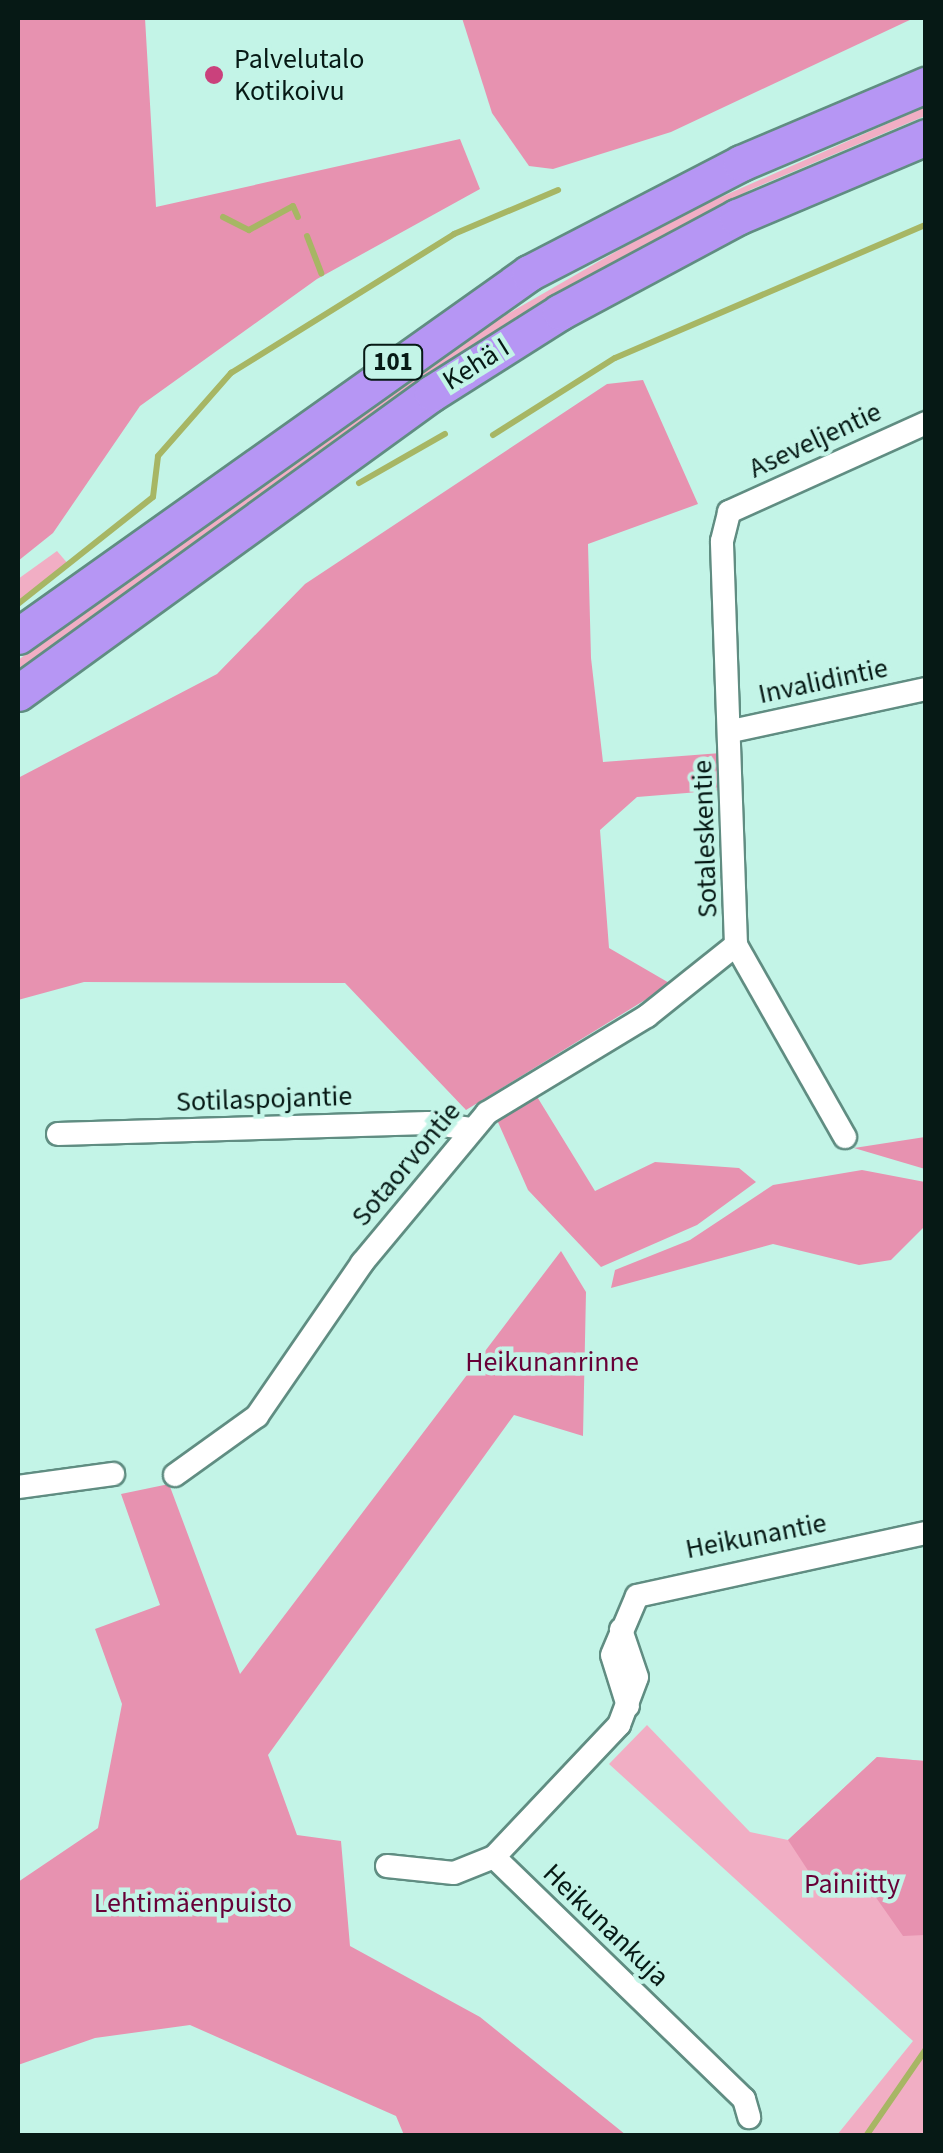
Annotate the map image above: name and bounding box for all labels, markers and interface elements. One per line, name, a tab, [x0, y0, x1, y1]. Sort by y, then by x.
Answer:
place label: Palvelutalo Kotikoivu	[234, 42, 364, 108]
marker: Palvelutalo Kotikoivu	[203, 64, 225, 86]
street label: Kehä I	[436, 331, 516, 397]
road number: 101	[363, 342, 423, 382]
street label: Aseveljentie	[743, 395, 887, 485]
street label: Invalidintie	[755, 651, 891, 711]
street label: Sotaleskentie	[685, 759, 725, 919]
street label: Sotilaspojantie	[175, 1079, 353, 1119]
street label: Sotaorvontie	[344, 1095, 468, 1233]
park label: Heikunanrinne	[465, 1345, 639, 1379]
street label: Heikunantie	[683, 1506, 829, 1566]
street label: Heikunankuja	[536, 1857, 676, 1993]
park label: Painiitty	[804, 1867, 900, 1901]
park label: Lehtimäenpuisto	[94, 1886, 292, 1920]

